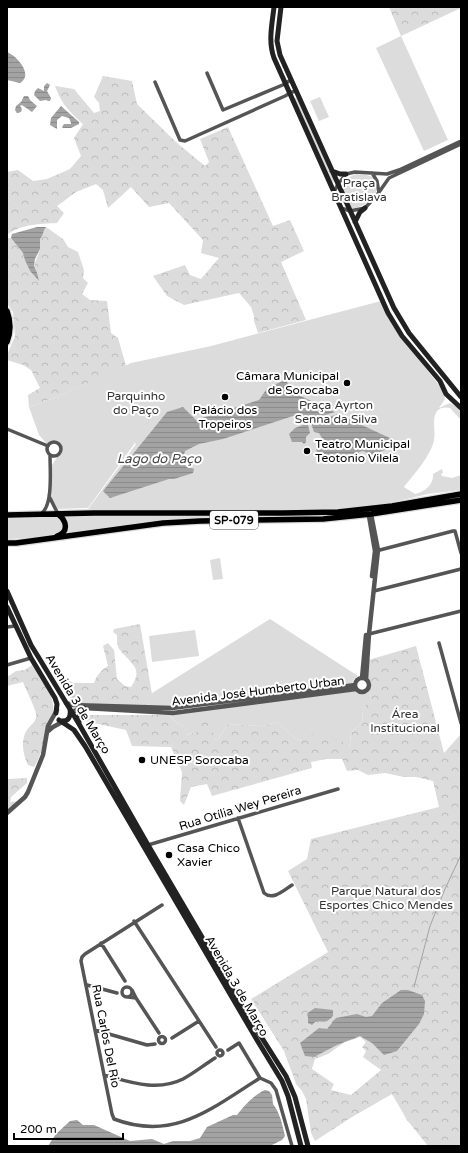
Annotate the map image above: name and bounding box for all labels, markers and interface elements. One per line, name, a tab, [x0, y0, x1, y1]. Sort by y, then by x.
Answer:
park label: Praça Bratislava	[331, 176, 387, 204]
place label: Câmara Municipal de Sorocaba	[236, 369, 339, 397]
marker: Câmara Municipal de Sorocaba	[342, 378, 352, 388]
park label: Parquinho do Paço	[107, 389, 165, 417]
marker: Palácio dos Tropeiros	[220, 392, 230, 402]
park label: Praça Ayrton Senna da Silva	[295, 398, 377, 426]
place label: Palácio dos Tropeiros	[193, 403, 258, 431]
place label: Teatro Municipal Teotonio Vilela	[315, 437, 410, 465]
marker: Teatro Municipal Teotonio Vilela	[302, 446, 312, 456]
water label: Lago do Paço	[117, 451, 202, 467]
road number: SP-079	[210, 511, 258, 529]
street label: Avenida 3 de Março	[43, 652, 113, 756]
street label: Avenida José Humberto Urban	[171, 673, 345, 709]
park label: Área Institucional	[370, 707, 440, 735]
place label: UNESP Sorocaba	[150, 753, 249, 767]
marker: UNESP Sorocaba	[137, 755, 147, 765]
street label: Rua Otília Wey Pereira	[177, 783, 303, 833]
place label: Casa Chico Xavier	[177, 841, 240, 869]
marker: Casa Chico Xavier	[164, 850, 174, 860]
park label: Parque Natural dos Esportes Chico Mendes	[319, 884, 453, 912]
street label: Avenida 3 de Março	[202, 933, 272, 1039]
street label: Rua Carlos Del Rio	[89, 983, 123, 1089]
scale bar	[14, 1115, 123, 1141]
text: 200 m	[20, 1122, 57, 1136]

